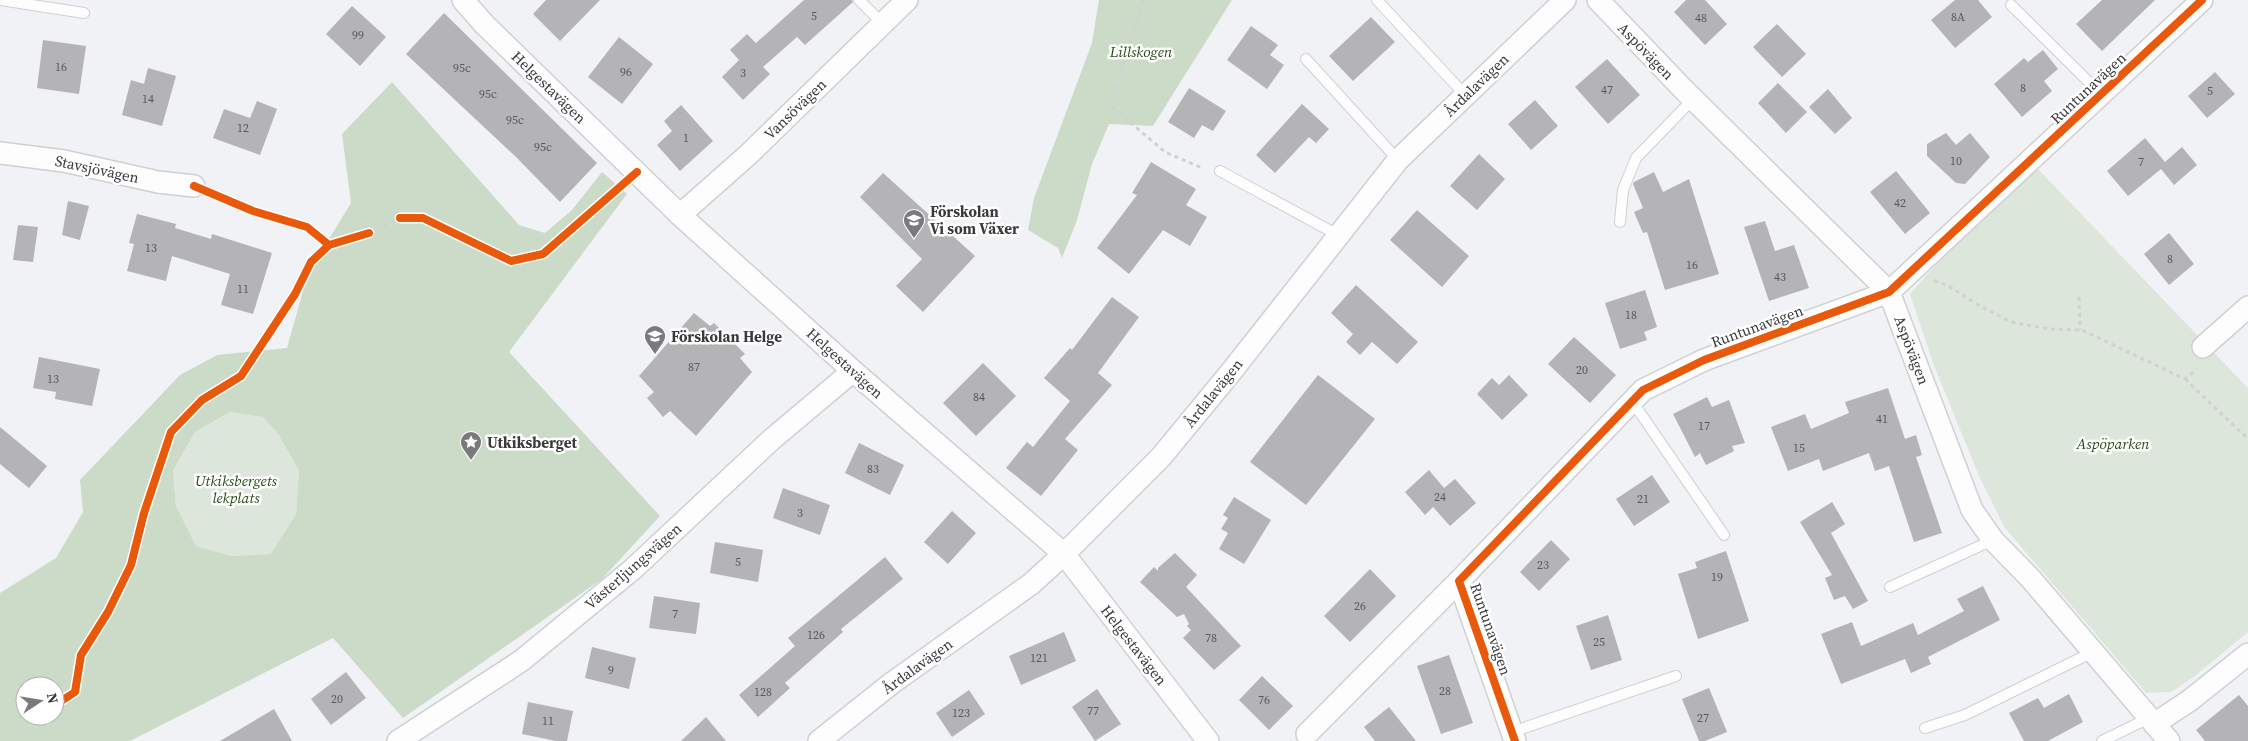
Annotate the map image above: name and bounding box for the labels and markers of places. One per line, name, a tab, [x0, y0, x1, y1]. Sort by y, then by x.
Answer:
place label: Förskolan Vi som Växer	[930, 201, 1019, 239]
school or university icon: Förskolan Vi som Växer	[902, 208, 926, 239]
school or university icon: Förskolan Helge	[643, 324, 667, 355]
place label: Förskolan Helge	[671, 326, 782, 347]
place icon: Utkiksberget	[459, 430, 483, 461]
place label: Utkiksberget	[487, 432, 578, 453]

